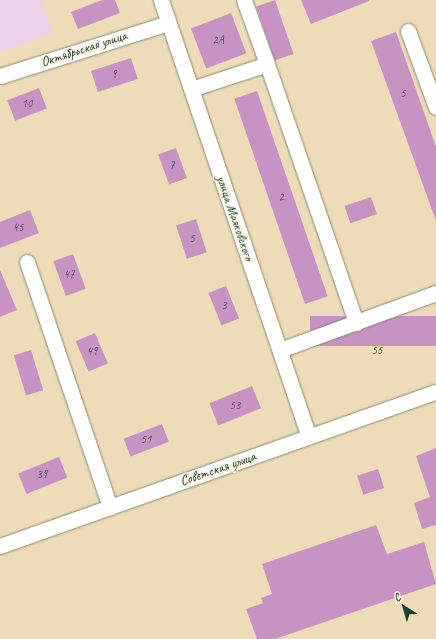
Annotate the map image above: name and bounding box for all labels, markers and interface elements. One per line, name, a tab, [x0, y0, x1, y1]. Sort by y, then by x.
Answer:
street label: Октябрьская улица	[39, 27, 129, 71]
house number: 2А	[212, 34, 224, 48]
house number: 9	[111, 68, 117, 82]
house number: 5	[400, 87, 406, 101]
house number: 10	[22, 97, 32, 111]
house number: 7	[169, 159, 175, 173]
street label: улица Маяковского	[213, 173, 257, 263]
house number: 2	[278, 191, 284, 205]
house number: 45	[13, 221, 23, 235]
house number: 5	[189, 232, 195, 246]
house number: 47	[64, 268, 74, 282]
house number: 3	[221, 299, 227, 313]
house number: 55	[372, 344, 382, 358]
house number: 49	[87, 345, 97, 359]
house number: 53	[230, 399, 240, 413]
house number: 51	[141, 433, 151, 447]
street label: Советская улица	[177, 448, 259, 490]
house number: 39	[37, 468, 47, 482]
north arrow	[384, 587, 424, 627]
text: С	[390, 590, 403, 605]

